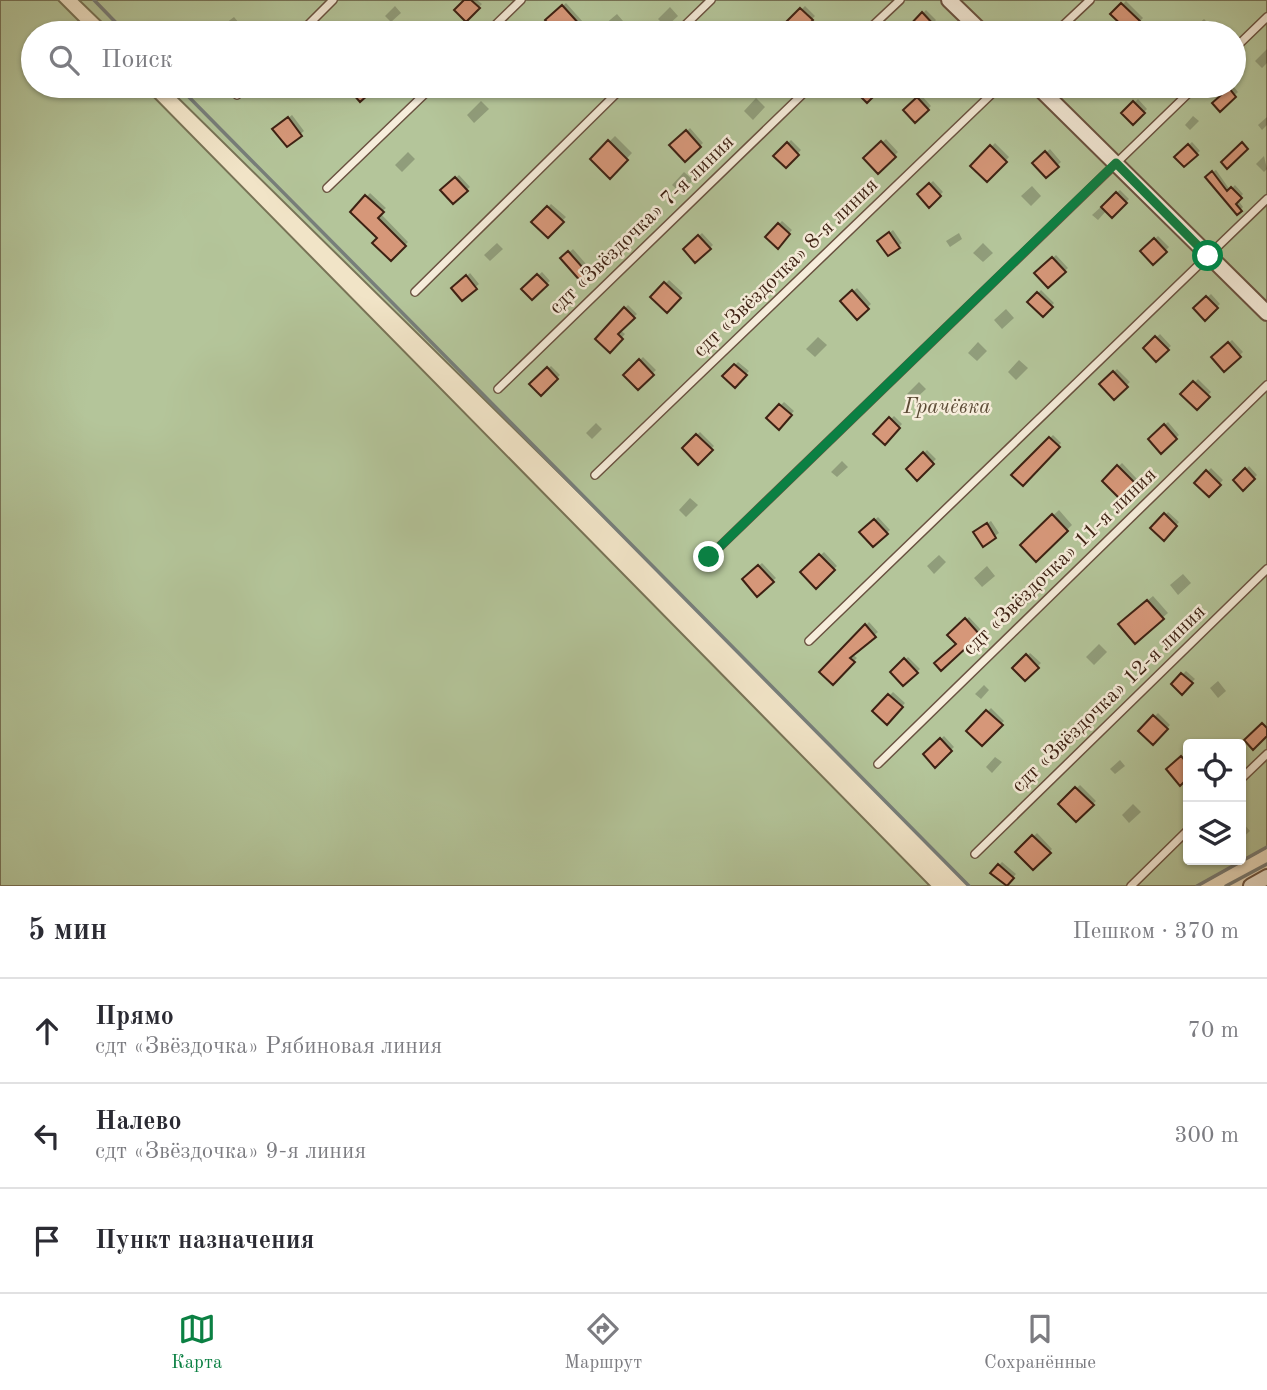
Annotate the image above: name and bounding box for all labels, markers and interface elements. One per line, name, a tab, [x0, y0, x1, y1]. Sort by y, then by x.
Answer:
search box	[21, 21, 1246, 98]
icon: search	[45, 41, 83, 79]
text: Поиск	[101, 47, 173, 73]
street label: сдт «Звёздочка» 7-я линия	[546, 131, 738, 319]
street label: сдт «Звёздочка» 8-я линия	[690, 174, 882, 362]
route start	[1192, 240, 1223, 271]
park label: Грачёвка	[903, 397, 990, 418]
street label: сдт «Звёздочка» 11-я линия	[959, 464, 1161, 660]
route end	[693, 541, 724, 572]
street label: сдт «Звёздочка» 12-я линия	[1008, 601, 1210, 797]
map controls	[1183, 739, 1246, 865]
button: locate	[1183, 739, 1246, 802]
button: layers	[1183, 802, 1246, 865]
text: 5 мин	[28, 916, 107, 946]
text: Пешком · 370 m	[1073, 920, 1239, 943]
text: Прямо	[95, 1004, 174, 1030]
icon: ahead	[28, 1012, 66, 1050]
text: 70 m	[1188, 1019, 1239, 1042]
text: сдт «Звёздочка» Рябиновая линия	[95, 1035, 442, 1058]
text: Налево	[95, 1109, 182, 1135]
icon: left	[28, 1117, 66, 1155]
text: 300 m	[1174, 1124, 1239, 1147]
text: сдт «Звёздочка» 9-я линия	[95, 1140, 366, 1163]
icon: arrive	[28, 1222, 66, 1260]
text: Пункт назначения	[95, 1228, 314, 1254]
tab: Карта	[171, 1310, 222, 1375]
tab: Маршрут	[564, 1310, 642, 1375]
tab: Сохранённые	[984, 1310, 1096, 1375]

